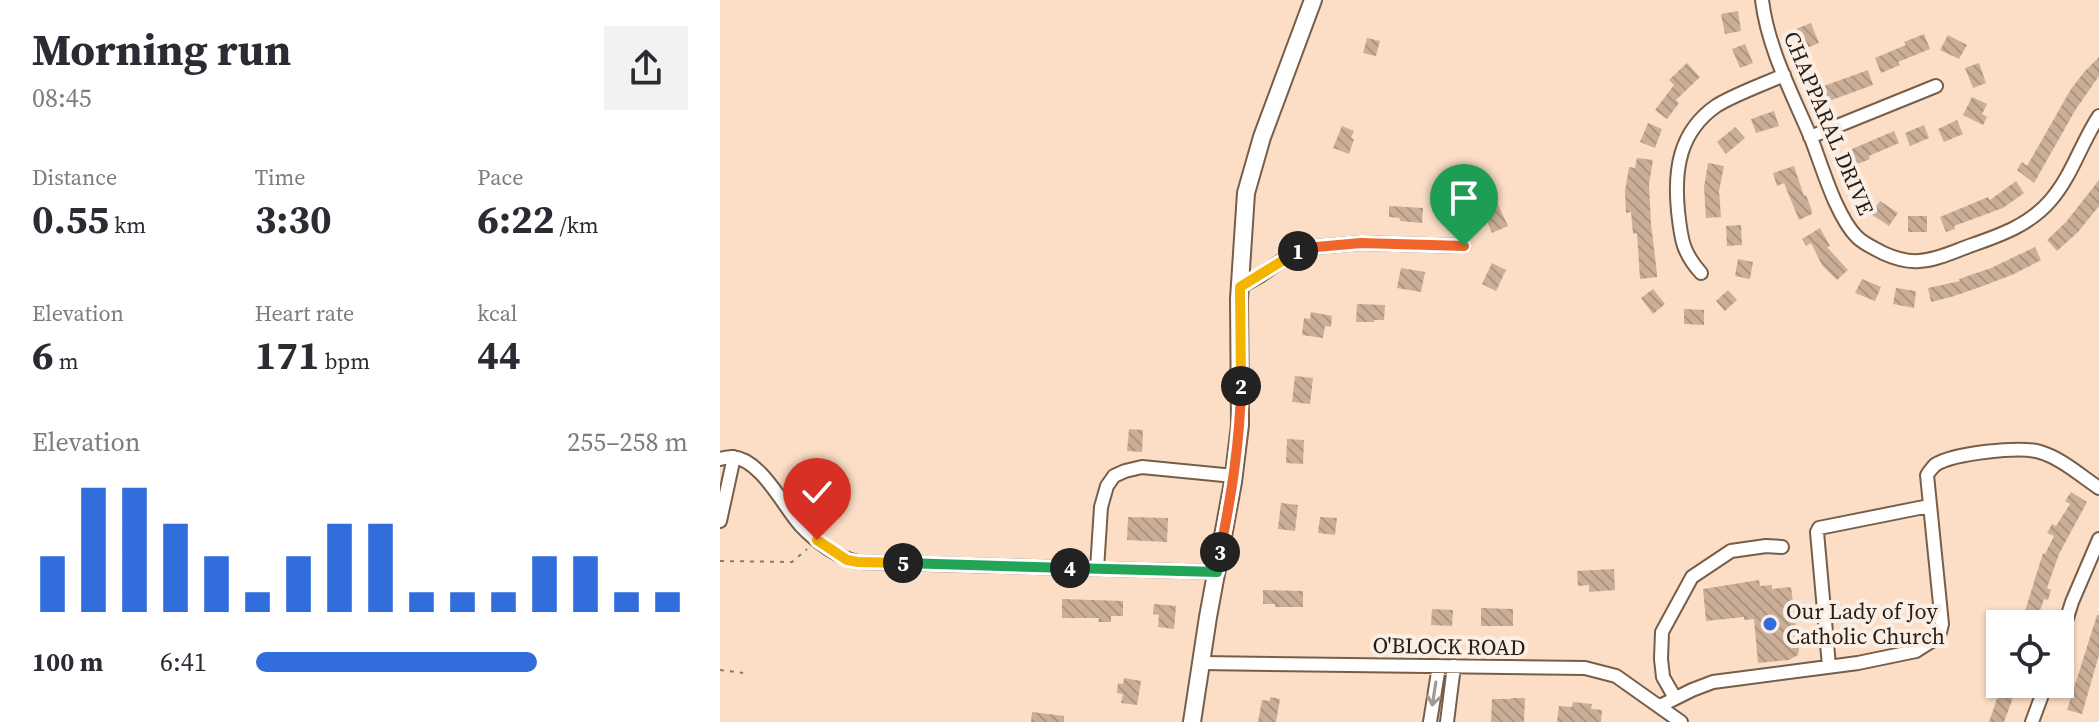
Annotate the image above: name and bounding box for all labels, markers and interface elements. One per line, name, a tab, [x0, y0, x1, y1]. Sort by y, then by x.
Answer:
text: Morning run	[32, 19, 291, 80]
button: share	[604, 26, 688, 110]
street label: CHAPPARAL DRIVE	[1777, 26, 1881, 220]
text: 08:45	[32, 80, 92, 116]
text: Distance	[32, 162, 117, 192]
text: Time	[255, 162, 306, 192]
text: Pace	[477, 162, 523, 192]
pin	[1430, 164, 1498, 246]
icon: arrive	[1442, 176, 1486, 220]
text: 0.55	[32, 192, 109, 246]
text: 3:30	[255, 192, 332, 246]
text: 6:22	[477, 192, 554, 246]
text: km	[109, 210, 146, 240]
text: /km	[554, 210, 599, 240]
pin: 1	[1278, 231, 1318, 271]
text: 1	[1292, 236, 1304, 266]
text: Elevation	[32, 298, 124, 328]
text: Heart rate	[255, 298, 354, 328]
text: kcal	[477, 298, 517, 328]
text: 6	[32, 328, 54, 382]
text: 171	[255, 328, 320, 382]
text: 44	[477, 328, 521, 382]
text: m	[54, 346, 79, 376]
text: bpm	[320, 346, 370, 376]
pin: 2	[1221, 366, 1261, 406]
text: 2	[1235, 371, 1247, 401]
text: Elevation	[32, 424, 141, 460]
text: 255–258 m	[567, 424, 688, 460]
pin	[783, 458, 851, 540]
icon: check	[795, 470, 839, 514]
pin: 3	[1200, 532, 1240, 572]
text: 3	[1214, 537, 1226, 567]
pin: 5	[883, 543, 923, 583]
text: 5	[897, 548, 909, 578]
pin: 4	[1050, 548, 1090, 588]
text: 4	[1064, 553, 1076, 583]
place label: Our Lady of Joy Catholic Church	[1786, 596, 1945, 651]
map controls	[1986, 610, 2074, 698]
button: locate	[1986, 610, 2074, 698]
marker: Our Lady of Joy Catholic Church	[1761, 615, 1779, 633]
street label: O'BLOCK ROAD	[1372, 630, 1526, 662]
text: 100 m	[32, 644, 103, 680]
text: 6:41	[160, 644, 207, 680]
one-way arrow	[1426, 681, 1441, 706]

